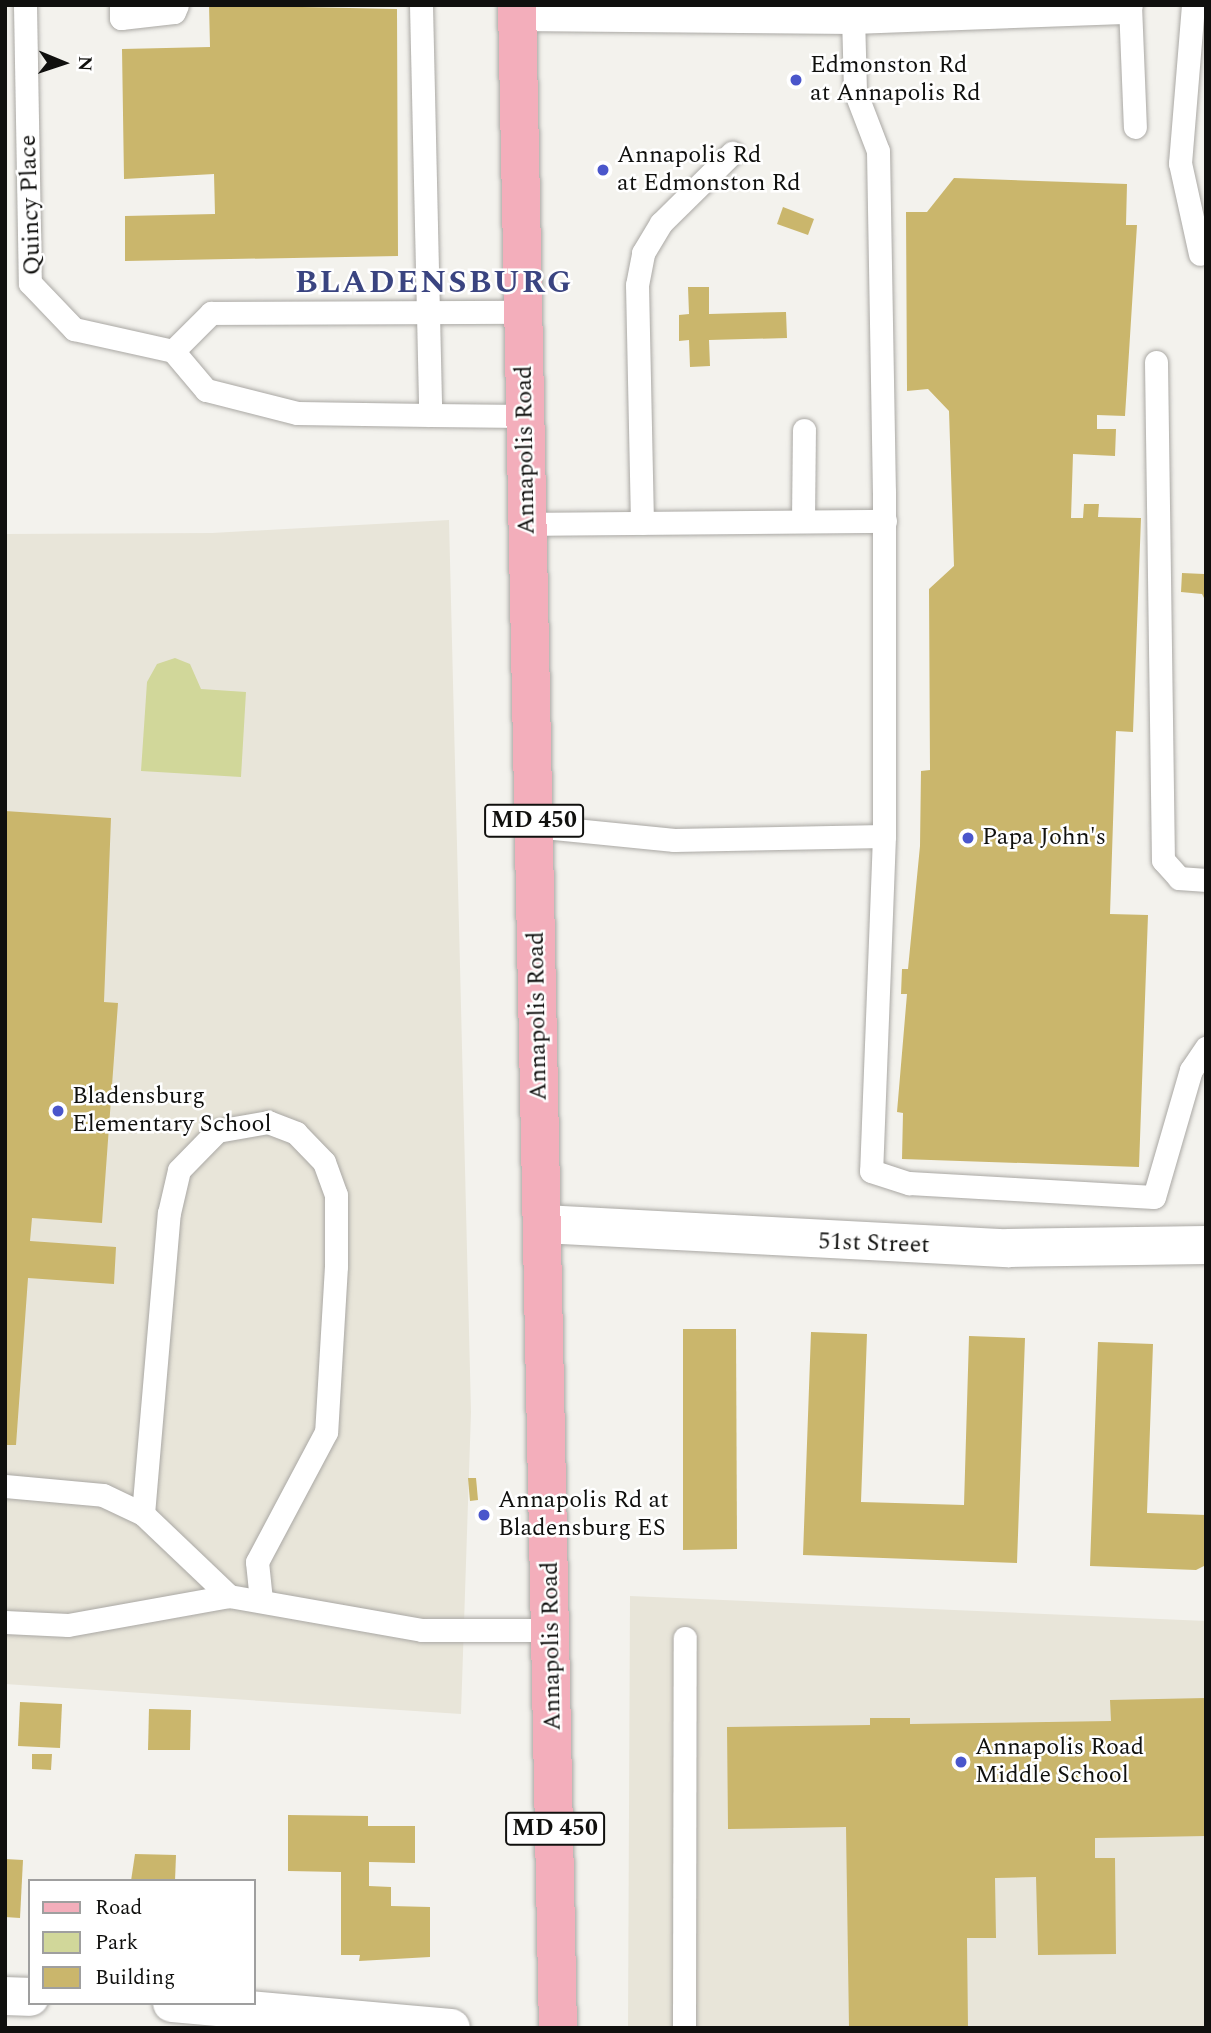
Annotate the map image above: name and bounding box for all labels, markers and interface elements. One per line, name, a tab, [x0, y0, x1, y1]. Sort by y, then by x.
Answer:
north arrow	[28, 28, 98, 98]
place label: Edmonston Rd at Annapolis Rd	[810, 52, 981, 108]
text: N	[70, 55, 99, 72]
marker: Edmonston Rd at Annapolis Rd	[788, 72, 804, 88]
street label: Quincy Place	[14, 134, 48, 276]
place label: Annapolis Rd at Edmonston Rd	[617, 142, 801, 198]
marker: Annapolis Rd at Edmonston Rd	[595, 162, 611, 178]
district label: BLADENSBURG	[296, 264, 572, 302]
street label: Annapolis Road	[510, 365, 542, 535]
road number: MD 450	[483, 802, 585, 841]
place label: Papa John's	[982, 824, 1106, 852]
marker: Papa John's	[960, 830, 976, 846]
street label: Annapolis Road	[522, 931, 554, 1101]
place label: Bladensburg Elementary School	[72, 1083, 272, 1139]
marker: Bladensburg Elementary School	[50, 1103, 66, 1119]
street label: 51st Street	[818, 1228, 930, 1260]
place label: Annapolis Rd at Bladensburg ES	[498, 1487, 669, 1543]
marker: Annapolis Rd at Bladensburg ES	[476, 1507, 492, 1523]
street label: Annapolis Road	[536, 1561, 568, 1731]
place label: Annapolis Road Middle School	[975, 1734, 1144, 1790]
marker: Annapolis Road Middle School	[953, 1754, 969, 1770]
road number: MD 450	[504, 1810, 606, 1848]
legend	[28, 1879, 256, 2005]
text: Road	[95, 1892, 142, 1924]
text: Park	[95, 1927, 138, 1959]
text: Building	[95, 1962, 175, 1994]

